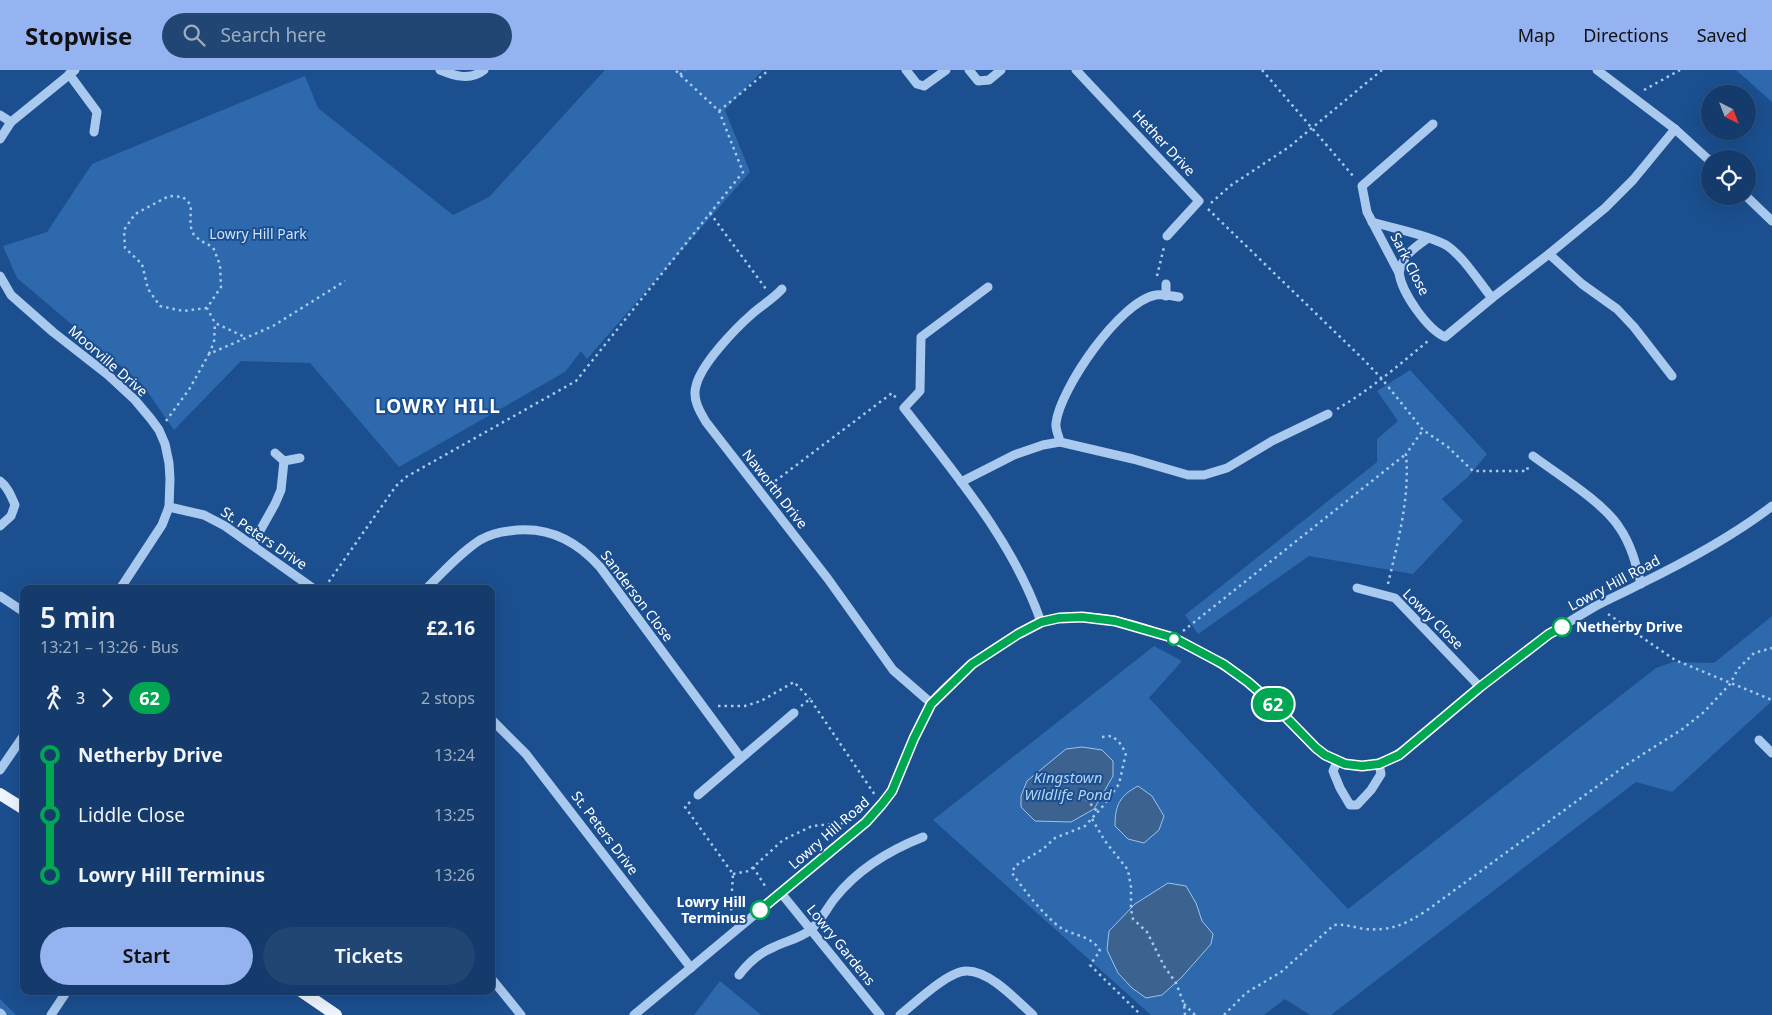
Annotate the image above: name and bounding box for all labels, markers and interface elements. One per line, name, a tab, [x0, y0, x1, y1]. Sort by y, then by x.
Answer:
search box	[162, 13, 512, 58]
text: Stopwise	[25, 19, 132, 52]
icon: search	[180, 21, 208, 49]
text: Search here	[220, 22, 326, 48]
text: Map	[1518, 23, 1555, 47]
text: Directions	[1583, 23, 1669, 47]
text: Saved	[1697, 23, 1747, 47]
north arrow	[1701, 85, 1756, 140]
map controls	[1701, 85, 1756, 205]
street label: Hether Drive	[1129, 105, 1200, 180]
button: locate	[1701, 150, 1756, 205]
park label: Lowry Hill Park	[209, 224, 307, 243]
street label: Sark Close	[1387, 229, 1434, 298]
street label: Moorville Drive	[65, 321, 152, 401]
district label: LOWRY HILL	[375, 393, 501, 419]
street label: Naworth Drive	[738, 445, 812, 532]
street label: St. Peters Drive	[217, 502, 311, 574]
street label: Sanderson Close	[597, 546, 678, 645]
street label: Lowry Hill Road	[1564, 550, 1663, 615]
street label: Lowry Close	[1399, 584, 1468, 653]
text: 5 min	[40, 598, 116, 636]
text: £2.16	[426, 615, 475, 641]
marker: Netherby Drive	[1552, 617, 1572, 637]
place label: Netherby Drive	[1576, 617, 1683, 636]
unlabelled marker	[1167, 632, 1181, 646]
text: 13:21 – 13:26 · Bus	[40, 636, 179, 658]
icon: walk	[40, 684, 68, 712]
icon: forward	[93, 684, 121, 712]
text: 62	[139, 686, 160, 710]
text: 3	[76, 687, 85, 709]
text: 2 stops	[421, 687, 475, 709]
line badge: 62	[1250, 688, 1296, 720]
text: 62	[1263, 692, 1283, 716]
text: Netherby Drive	[78, 742, 223, 768]
text: 13:24	[434, 744, 475, 766]
water label: Kingstown Wildlife Pond	[1024, 767, 1112, 804]
street label: St. Peters Drive	[568, 787, 643, 879]
street label: Lowry Hill Road	[784, 792, 873, 873]
text: Liddle Close	[78, 802, 185, 828]
text: 13:25	[434, 804, 475, 826]
text: Lowry Hill Terminus	[78, 862, 265, 888]
text: 13:26	[434, 864, 475, 886]
place label: Lowry Hill Terminus	[677, 892, 746, 927]
marker: Lowry Hill Terminus	[750, 900, 770, 920]
street label: Lowry Gardens	[803, 900, 880, 989]
button: Start	[40, 927, 253, 985]
button: Tickets	[263, 927, 475, 985]

